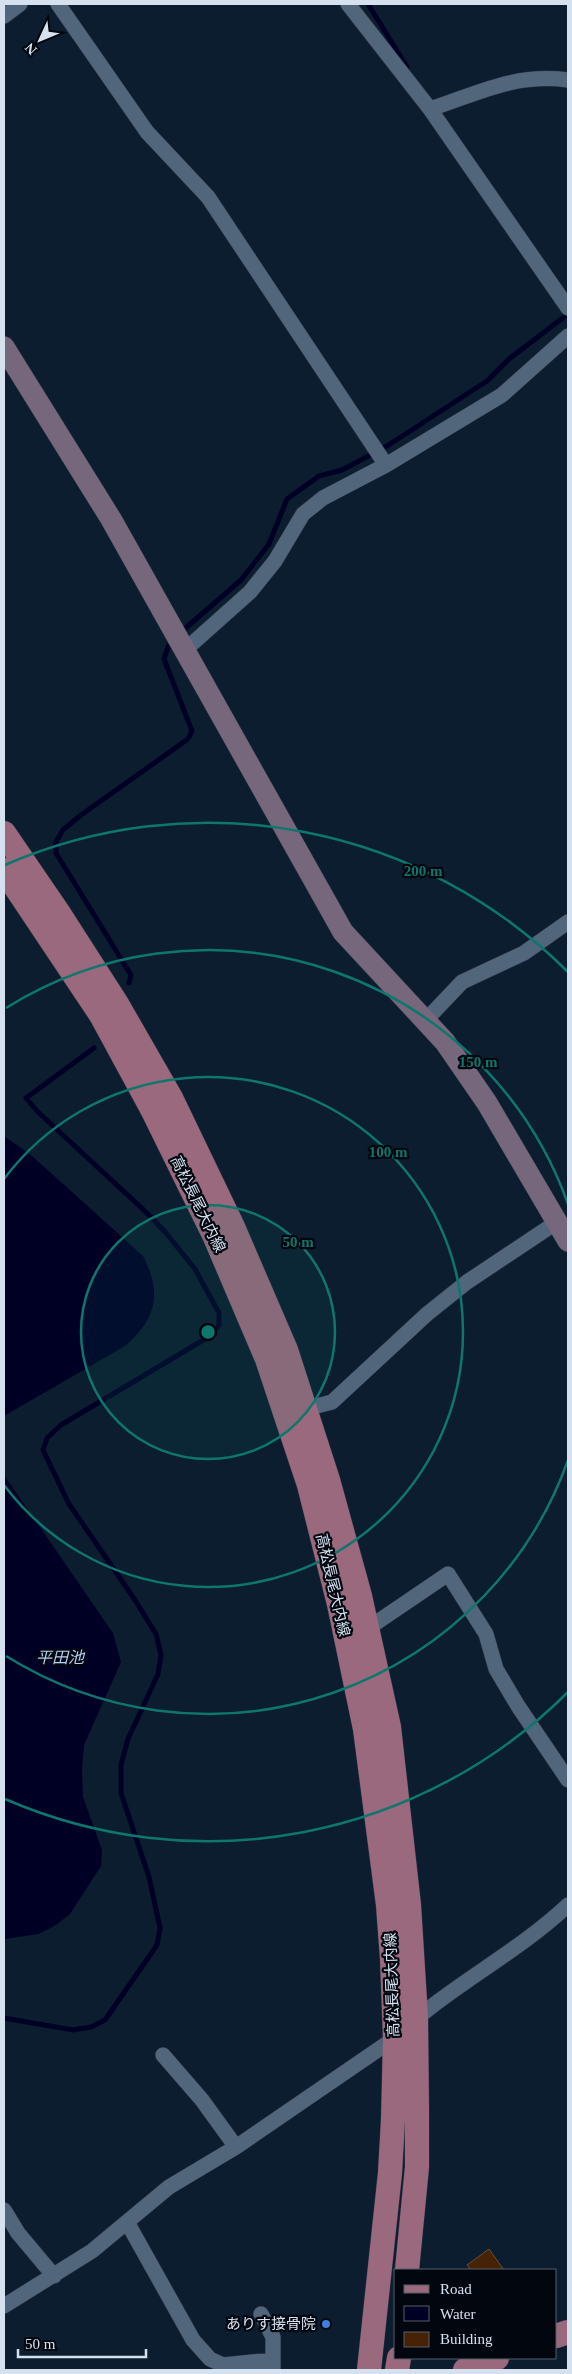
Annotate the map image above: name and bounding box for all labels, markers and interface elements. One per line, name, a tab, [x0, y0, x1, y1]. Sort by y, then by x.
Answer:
north arrow	[15, 15, 65, 65]
text: N	[22, 40, 40, 58]
text: 200 m	[404, 863, 443, 879]
text: 150 m	[459, 1054, 498, 1070]
text: 100 m	[369, 1144, 408, 1160]
street label: 高松長尾大内線	[168, 1153, 228, 1255]
text: 50 m	[282, 1234, 314, 1250]
centre of rings	[199, 1323, 217, 1341]
street label: 高松長尾大内線	[313, 1532, 353, 1638]
water label: 平田池	[36, 1649, 86, 1666]
street label: 高松長尾大内線	[382, 1932, 402, 2038]
legend	[394, 2269, 557, 2359]
text: Road	[440, 2281, 472, 2297]
text: Water	[440, 2306, 475, 2322]
place label: ありす接骨院	[226, 2316, 316, 2332]
marker: ありす接骨院	[320, 2318, 332, 2330]
scale bar	[18, 2326, 145, 2358]
text: Building	[440, 2331, 493, 2347]
text: 50 m	[25, 2336, 56, 2352]

